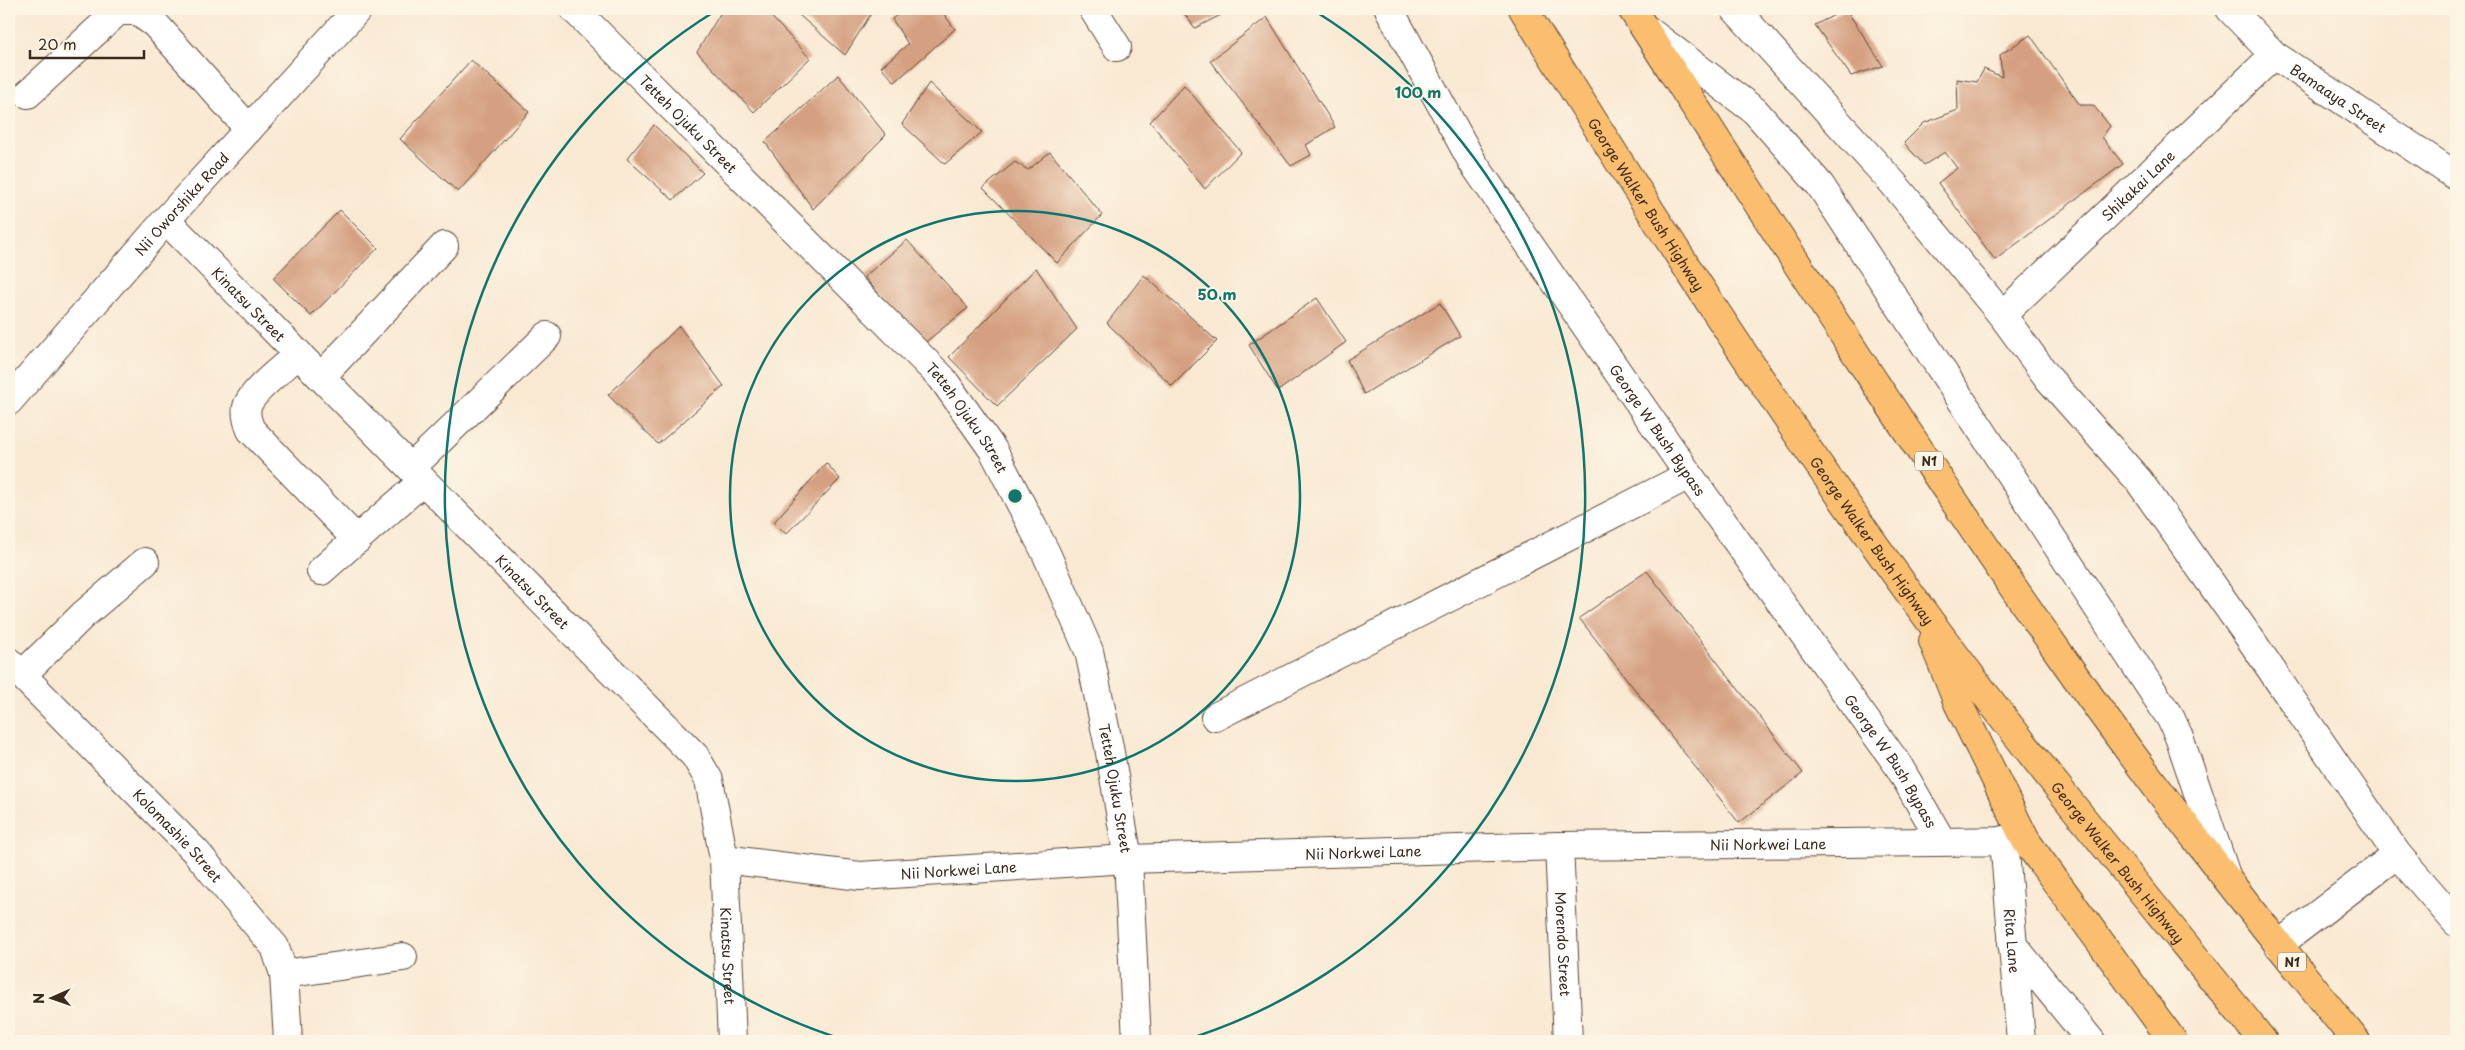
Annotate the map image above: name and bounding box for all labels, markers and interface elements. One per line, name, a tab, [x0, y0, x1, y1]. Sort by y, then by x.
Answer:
scale bar	[30, 28, 144, 60]
text: 20 m	[38, 32, 77, 55]
street label: Bamaaya Street	[2286, 58, 2391, 138]
street label: Tetteh Ojuku Street	[635, 70, 742, 178]
text: 100 m	[1395, 80, 1441, 103]
street label: George Walker Bush Highway	[1583, 113, 1710, 295]
street label: Shikakai Lane	[2096, 145, 2179, 225]
street label: Nii Oworshika Road	[129, 147, 233, 260]
street label: Kinatsu Street	[207, 262, 291, 346]
text: 50 m	[1198, 282, 1236, 305]
street label: Tetteh Ojuku Street	[921, 357, 1014, 477]
street label: George W Bush Bypass	[1605, 360, 1711, 500]
street label: George Walker Bush Highway	[1805, 452, 1939, 629]
road number: N1	[1915, 452, 1943, 471]
centre of rings	[1006, 487, 1024, 505]
street label: Kinatsu Street	[491, 549, 575, 634]
street label: George W Bush Bypass	[1840, 690, 1942, 832]
street label: Tetteh Ojuku Street	[1094, 722, 1137, 855]
street label: George Walker Bush Highway	[2047, 777, 2190, 947]
street label: Kolomashie Street	[129, 784, 228, 887]
street label: Nii Norkwei Lane	[1710, 833, 1827, 855]
street label: Nii Norkwei Lane	[1305, 840, 1422, 864]
street label: Nii Norkwei Lane	[900, 856, 1018, 884]
street label: Morendo Street	[1551, 891, 1576, 997]
street label: Kinatsu Street	[716, 907, 741, 1005]
street label: Rita Lane	[1999, 908, 2026, 974]
road number: N1	[2278, 952, 2306, 972]
north arrow	[28, 972, 78, 1022]
text: N	[28, 993, 49, 1004]

